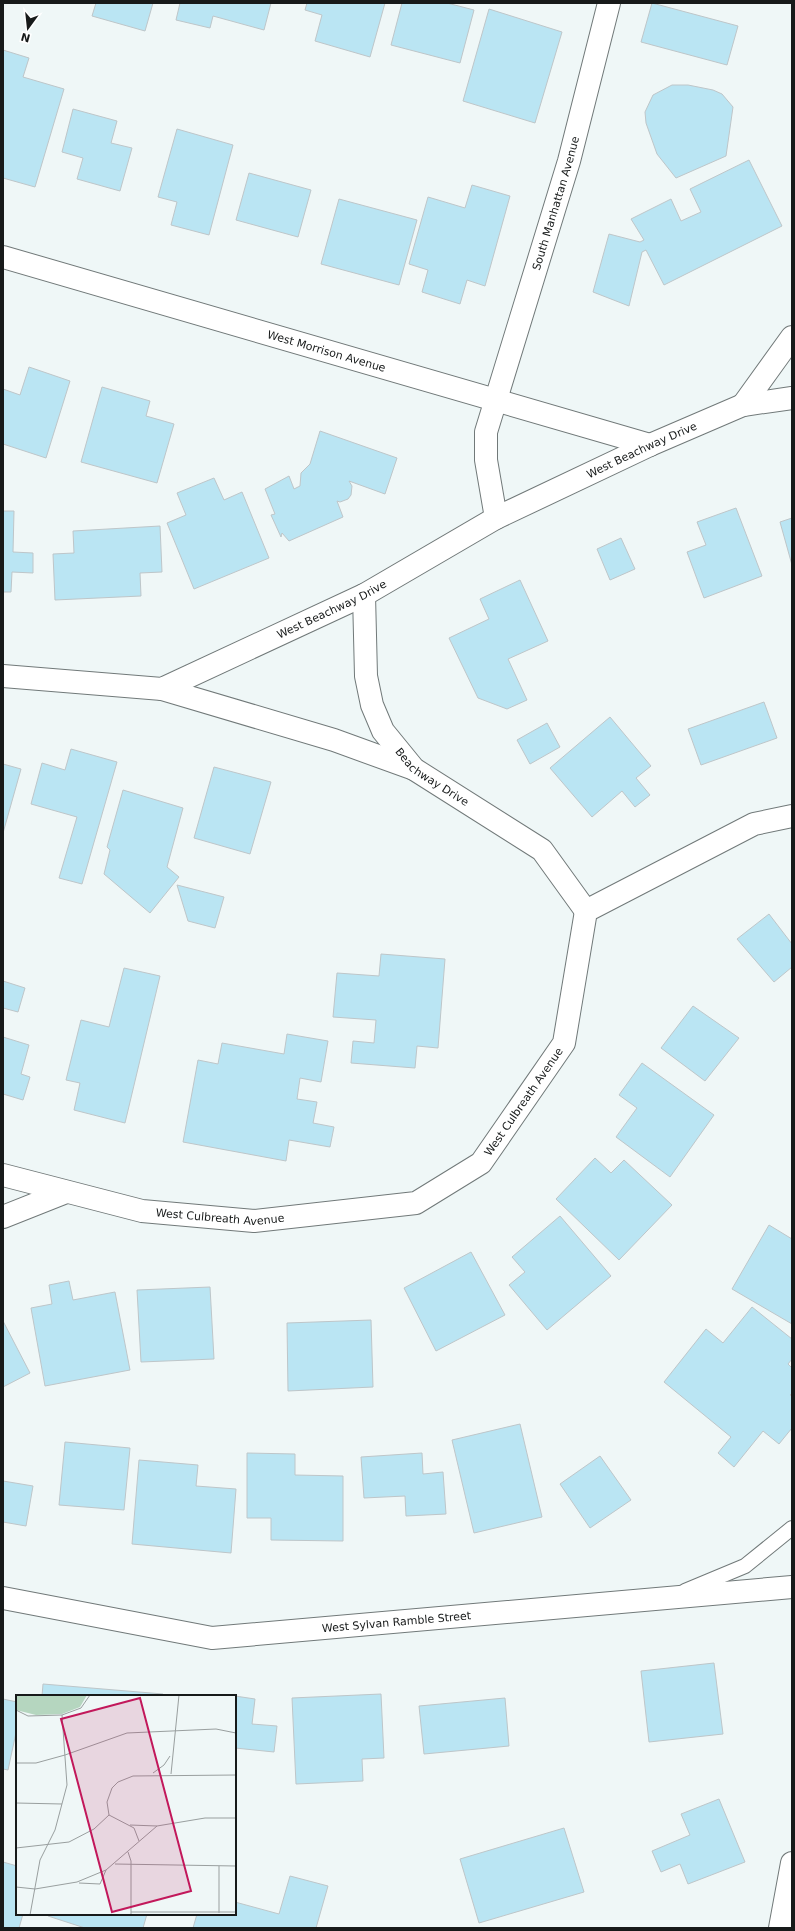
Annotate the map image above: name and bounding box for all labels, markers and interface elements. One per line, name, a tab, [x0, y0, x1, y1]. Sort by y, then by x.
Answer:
north arrow	[8, 8, 48, 48]
text: N	[19, 30, 32, 45]
street label: South Manhattan Avenue	[529, 135, 582, 272]
street label: West Morrison Avenue	[266, 328, 388, 374]
street label: West Beachway Drive	[584, 419, 699, 481]
street label: West Beachway Drive	[275, 577, 389, 641]
street label: Beachway Drive	[393, 745, 472, 809]
street label: West Culbreath Avenue	[481, 1045, 566, 1158]
street label: West Culbreath Avenue	[155, 1206, 285, 1228]
street label: West Sylvan Ramble Street	[321, 1609, 472, 1635]
inset map	[16, 1695, 236, 1915]

